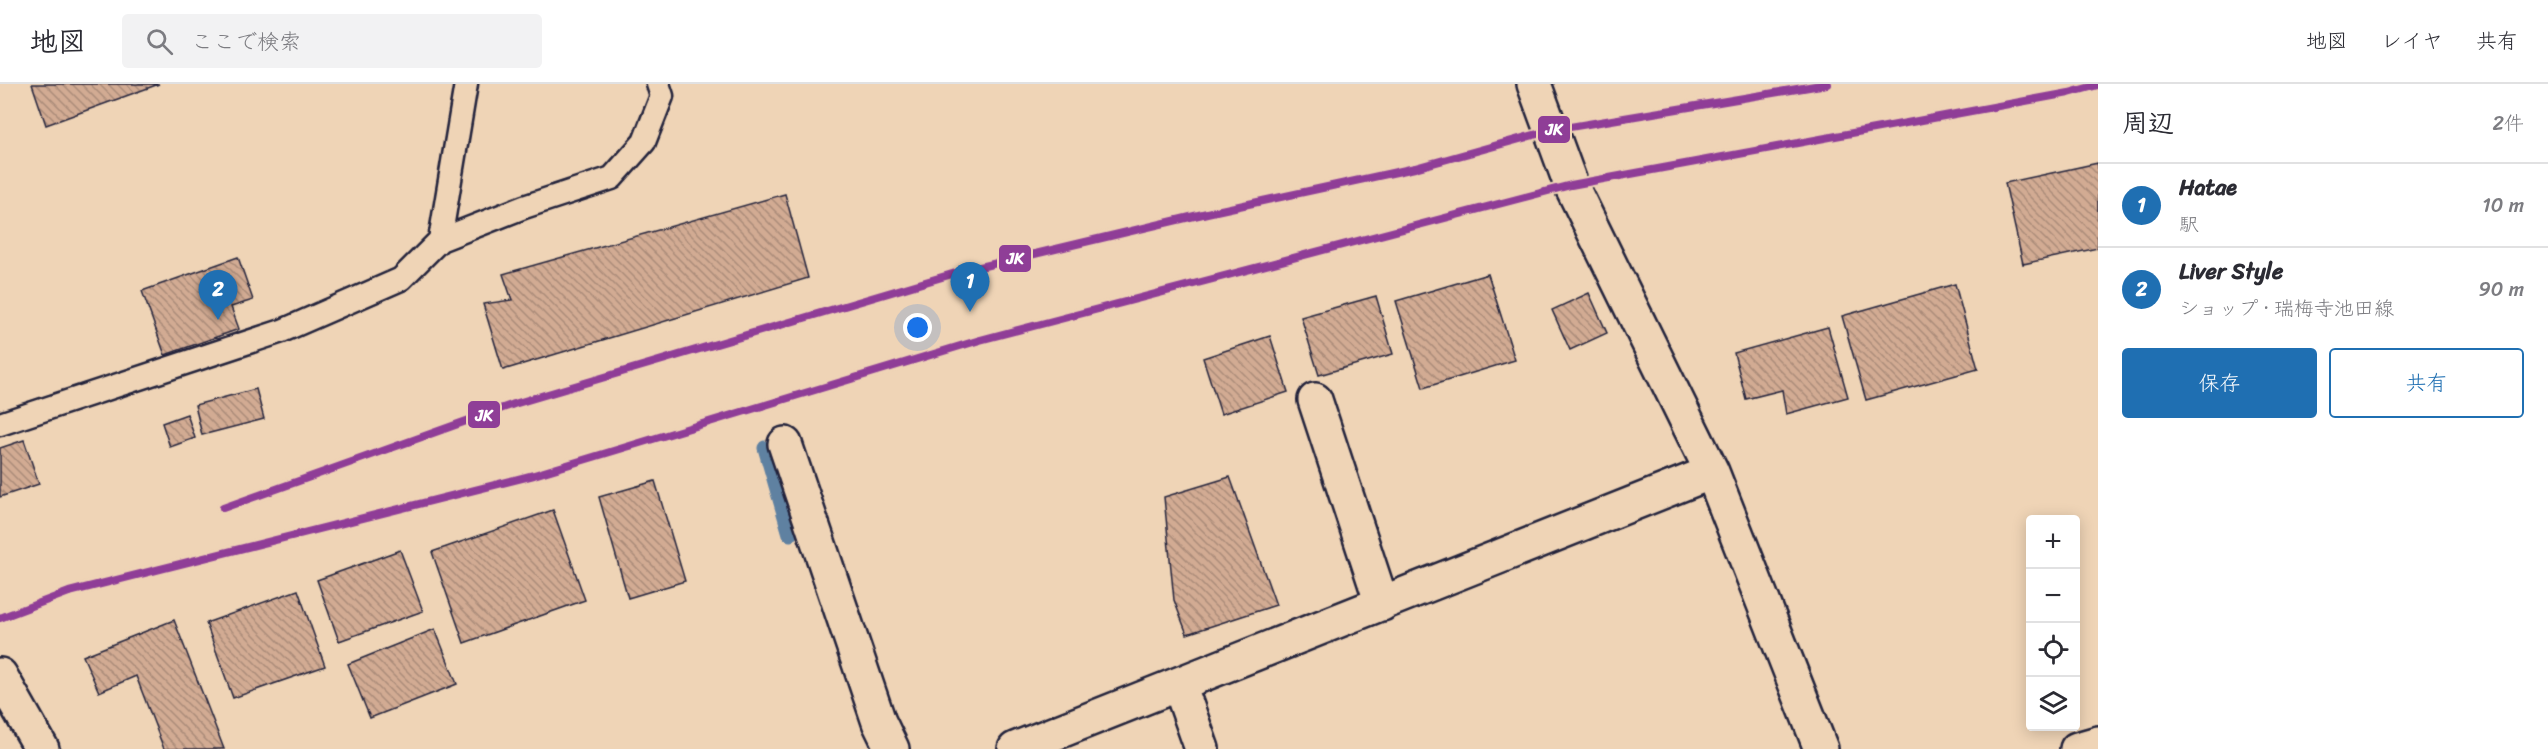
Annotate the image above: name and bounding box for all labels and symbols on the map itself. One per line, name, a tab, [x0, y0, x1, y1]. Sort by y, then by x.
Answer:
line badge: JK	[1537, 115, 1571, 144]
text: JK	[1544, 115, 1564, 144]
line badge: JK	[998, 244, 1032, 273]
text: JK	[1005, 244, 1025, 273]
pin: 1	[950, 262, 990, 312]
pin: 2	[198, 270, 238, 320]
your location	[903, 313, 932, 342]
line badge: JK	[467, 400, 501, 429]
text: JK	[474, 401, 494, 430]

